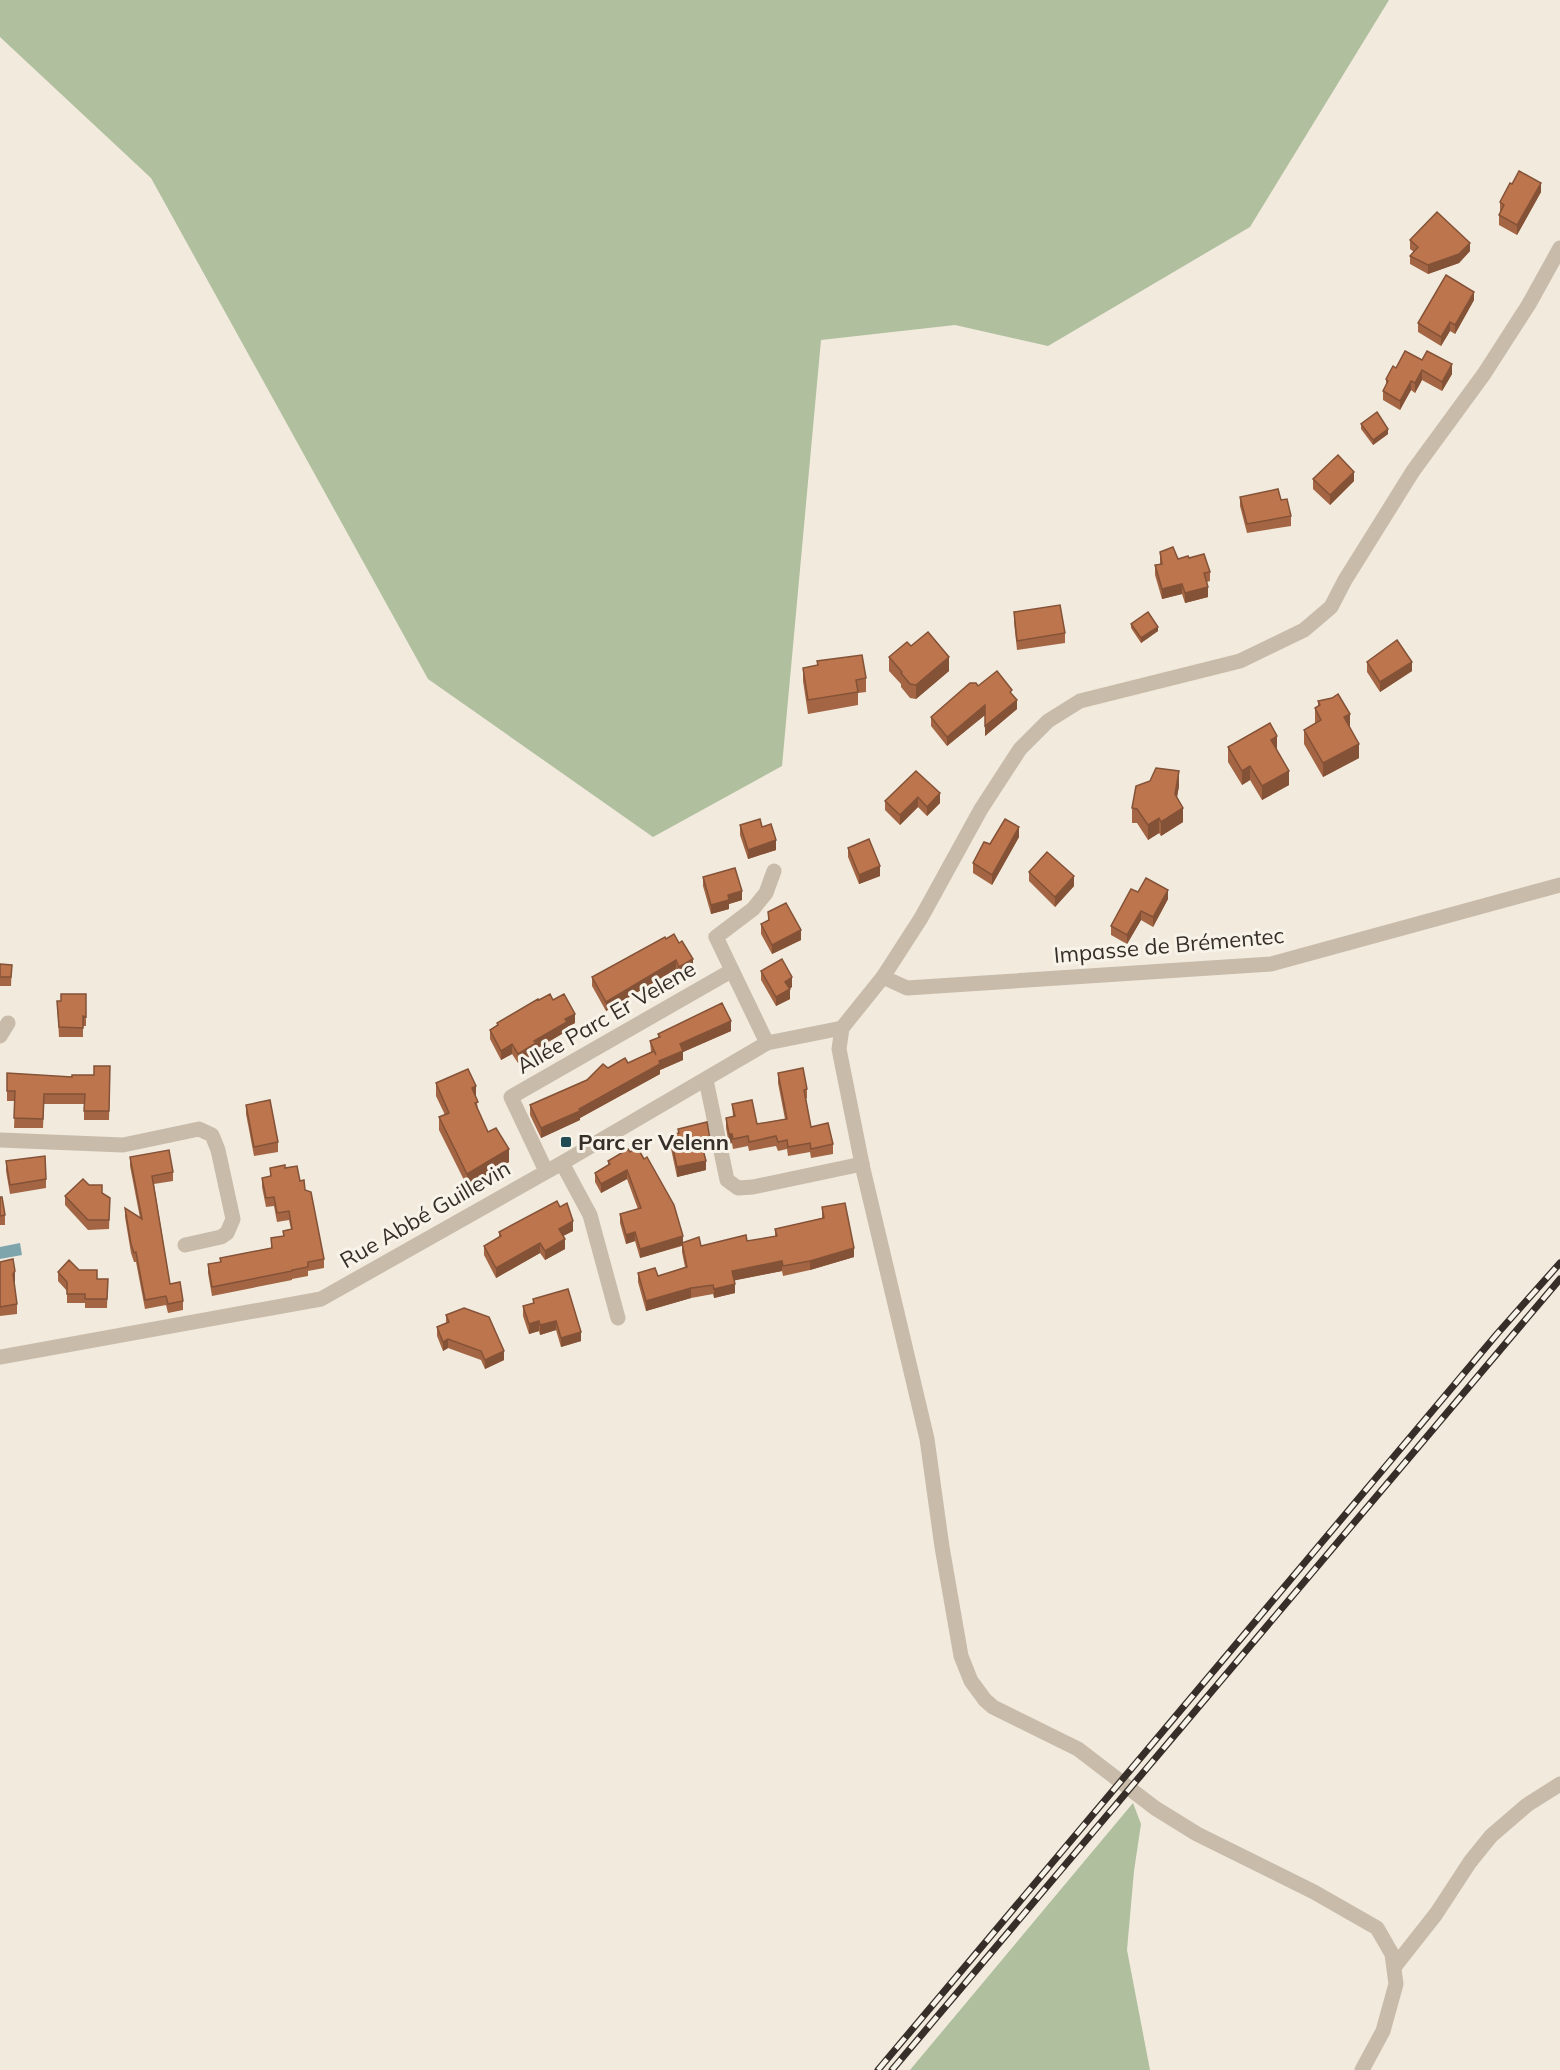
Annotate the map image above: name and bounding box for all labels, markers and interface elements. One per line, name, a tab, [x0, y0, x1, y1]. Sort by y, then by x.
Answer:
street label: Impasse de Brémentec	[1053, 921, 1286, 969]
street label: Allée Parc Er Velene	[511, 954, 701, 1080]
place label: Parc er Velenn	[578, 1128, 729, 1156]
marker: Parc er Velenn	[559, 1135, 573, 1149]
street label: Rue Abbé Guillevin	[335, 1154, 515, 1274]

